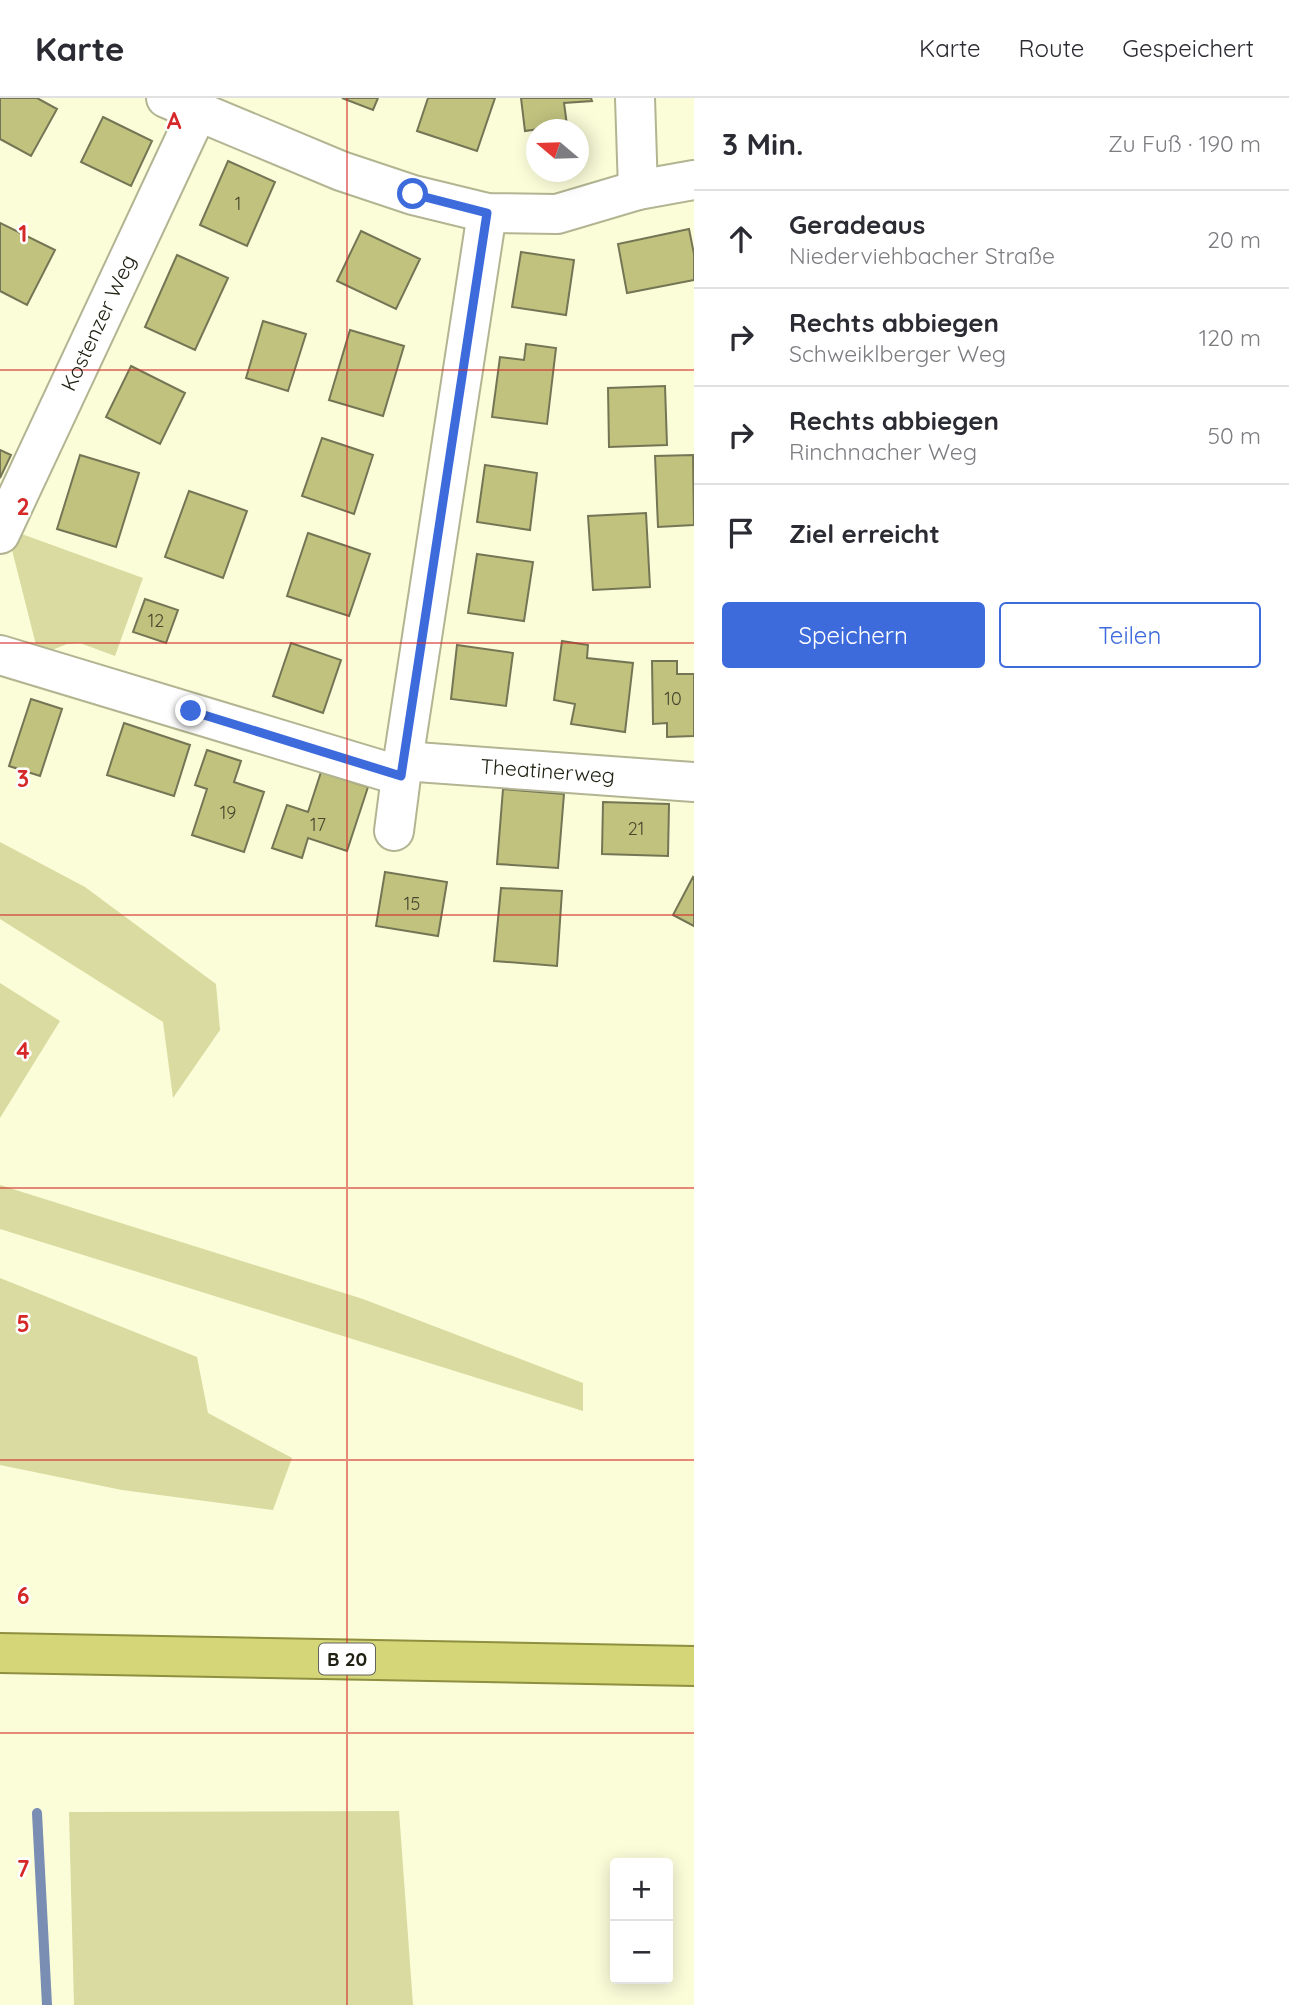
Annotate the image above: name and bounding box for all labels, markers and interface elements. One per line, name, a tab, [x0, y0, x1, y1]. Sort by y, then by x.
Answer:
text: Karte	[35, 28, 124, 69]
text: Karte	[919, 33, 981, 63]
text: Route	[1019, 33, 1084, 63]
text: Gespeichert	[1122, 33, 1254, 63]
text: A	[167, 106, 182, 135]
north arrow	[526, 119, 589, 182]
text: 3 Min.	[722, 125, 804, 163]
text: Zu Fuß · 190 m	[1108, 129, 1261, 158]
route start	[397, 178, 428, 209]
house number: 1	[235, 192, 241, 215]
text: Geradeaus	[789, 208, 925, 241]
text: 1	[19, 219, 27, 248]
icon: ahead	[722, 220, 760, 258]
text: 20 m	[1207, 225, 1261, 254]
text: Niederviehbacher Straße	[789, 241, 1055, 270]
street label: Kostenzer Weg	[55, 250, 141, 395]
text: Rechts abbiegen	[789, 306, 999, 339]
icon: right	[722, 318, 760, 356]
text: 120 m	[1199, 323, 1261, 352]
text: Schweiklberger Weg	[789, 339, 1006, 368]
text: Rechts abbiegen	[789, 404, 999, 437]
icon: right	[722, 416, 760, 454]
text: 50 m	[1208, 421, 1261, 450]
text: Rinchnacher Weg	[789, 437, 977, 466]
text: 2	[16, 492, 30, 521]
icon: arrive	[722, 514, 760, 552]
text: Ziel erreicht	[789, 517, 940, 550]
button: Speichern	[722, 602, 985, 668]
button: Teilen	[999, 602, 1261, 668]
house number: 12	[148, 609, 164, 632]
house number: 10	[664, 687, 682, 710]
route end	[175, 695, 206, 726]
street label: Theatinerweg	[480, 753, 616, 788]
text: 3	[17, 764, 29, 793]
house number: 19	[220, 801, 236, 824]
house number: 17	[310, 813, 326, 836]
house number: 21	[628, 817, 644, 840]
house number: 15	[404, 892, 420, 915]
text: 4	[16, 1036, 30, 1065]
text: 5	[16, 1309, 30, 1338]
text: 6	[17, 1581, 29, 1610]
road number: B 20	[319, 1644, 375, 1674]
text: 7	[17, 1854, 30, 1883]
map controls	[610, 1858, 673, 1984]
button: +	[610, 1858, 673, 1921]
button: −	[610, 1921, 673, 1984]

